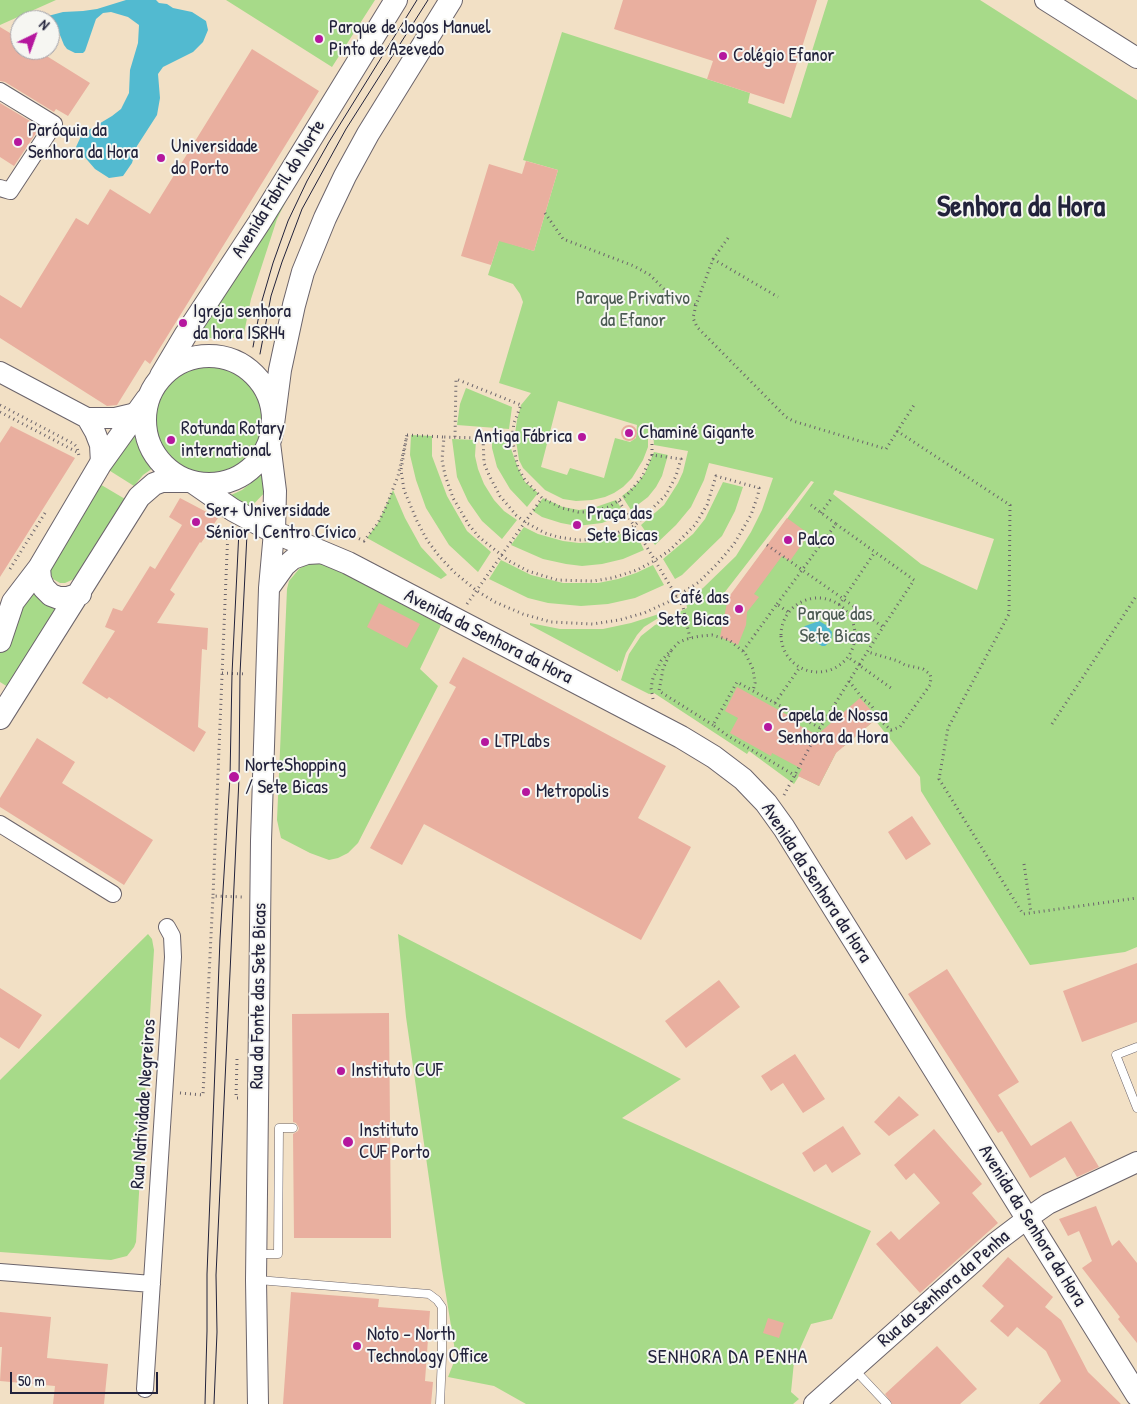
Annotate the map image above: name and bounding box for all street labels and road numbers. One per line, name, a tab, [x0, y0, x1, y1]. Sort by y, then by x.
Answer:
street label: Avenida Fabril do Norte	[227, 116, 331, 262]
street label: Avenida da Senhora da Hora	[400, 585, 576, 689]
street label: Avenida da Senhora da Hora	[756, 799, 876, 967]
street label: Rua da Fonte das Sete Bicas	[246, 903, 272, 1089]
street label: Rua Natividade Negreiros	[127, 1018, 161, 1190]
street label: Avenida da Senhora da Hora	[973, 1141, 1091, 1311]
street label: Rua da Senhora da Penha	[874, 1226, 1014, 1352]

